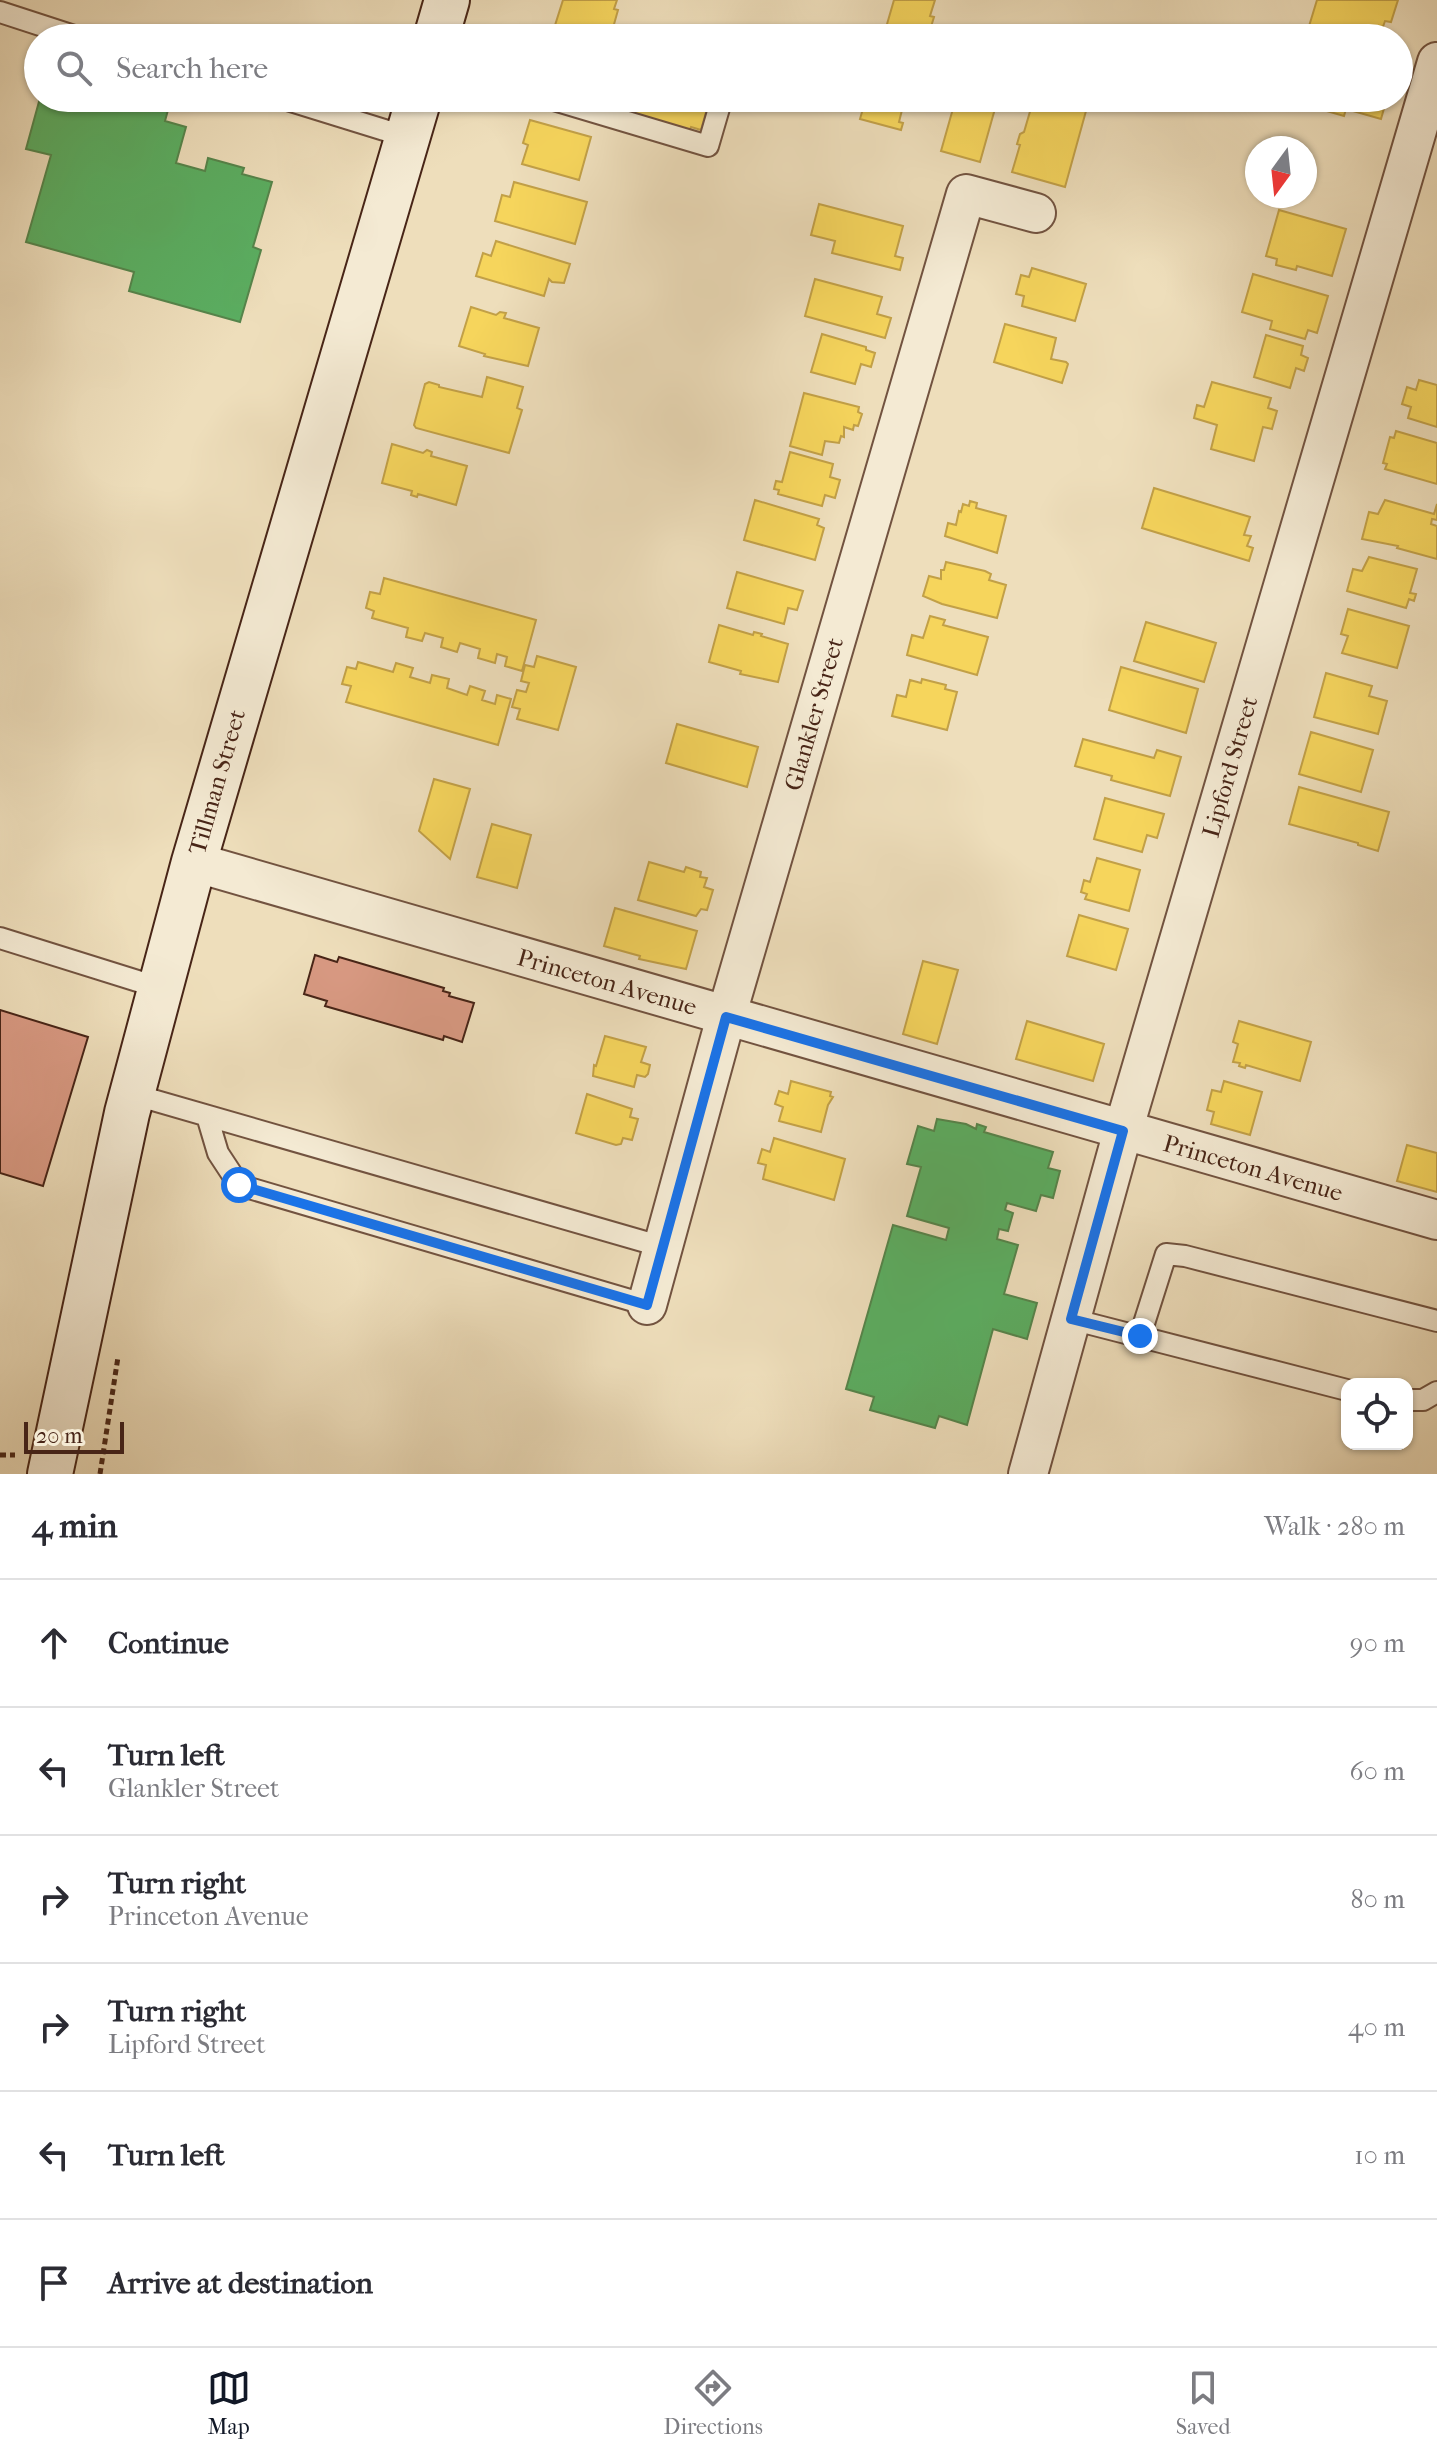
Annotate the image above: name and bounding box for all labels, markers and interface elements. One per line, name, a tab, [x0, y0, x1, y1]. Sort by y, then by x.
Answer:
search box	[24, 24, 1413, 112]
icon: search	[52, 46, 96, 90]
text: Search here	[116, 51, 268, 86]
north arrow	[1245, 136, 1317, 208]
street label: Glankler Street	[779, 634, 849, 794]
street label: Lipford Street	[1197, 693, 1264, 841]
street label: Tillman Street	[183, 706, 251, 858]
street label: Princeton Avenue	[514, 943, 700, 1021]
street label: Princeton Avenue	[1160, 1129, 1346, 1207]
route start	[221, 1167, 257, 1203]
route end	[1122, 1318, 1158, 1354]
map controls	[1341, 1378, 1413, 1450]
button: locate	[1341, 1378, 1413, 1450]
scale bar	[24, 1418, 124, 1454]
text: 20 m	[36, 1423, 82, 1449]
text: 4 min	[32, 1506, 117, 1546]
text: Walk · 280 m	[1264, 1511, 1405, 1542]
icon: ahead	[32, 1621, 76, 1665]
text: Continue	[108, 1626, 229, 1661]
text: 90 m	[1350, 1628, 1405, 1659]
text: Turn left	[108, 1738, 225, 1773]
icon: left	[32, 1749, 76, 1793]
text: 60 m	[1349, 1756, 1405, 1787]
text: Glankler Street	[108, 1773, 279, 1804]
text: Turn right	[108, 1866, 246, 1901]
icon: right	[32, 1877, 76, 1921]
text: 80 m	[1350, 1884, 1405, 1915]
text: Princeton Avenue	[108, 1901, 309, 1932]
text: Turn right	[108, 1994, 246, 2029]
icon: right	[32, 2005, 76, 2049]
text: 40 m	[1348, 2012, 1405, 2043]
text: Lipford Street	[108, 2029, 265, 2060]
icon: left	[32, 2133, 76, 2177]
text: Turn left	[108, 2138, 225, 2173]
text: 10 m	[1354, 2140, 1405, 2171]
icon: arrive	[32, 2261, 76, 2305]
text: Arrive at destination	[108, 2266, 373, 2301]
tab: Map	[207, 2366, 251, 2440]
tab: Directions	[664, 2366, 763, 2440]
tab: Saved	[1176, 2366, 1230, 2440]

